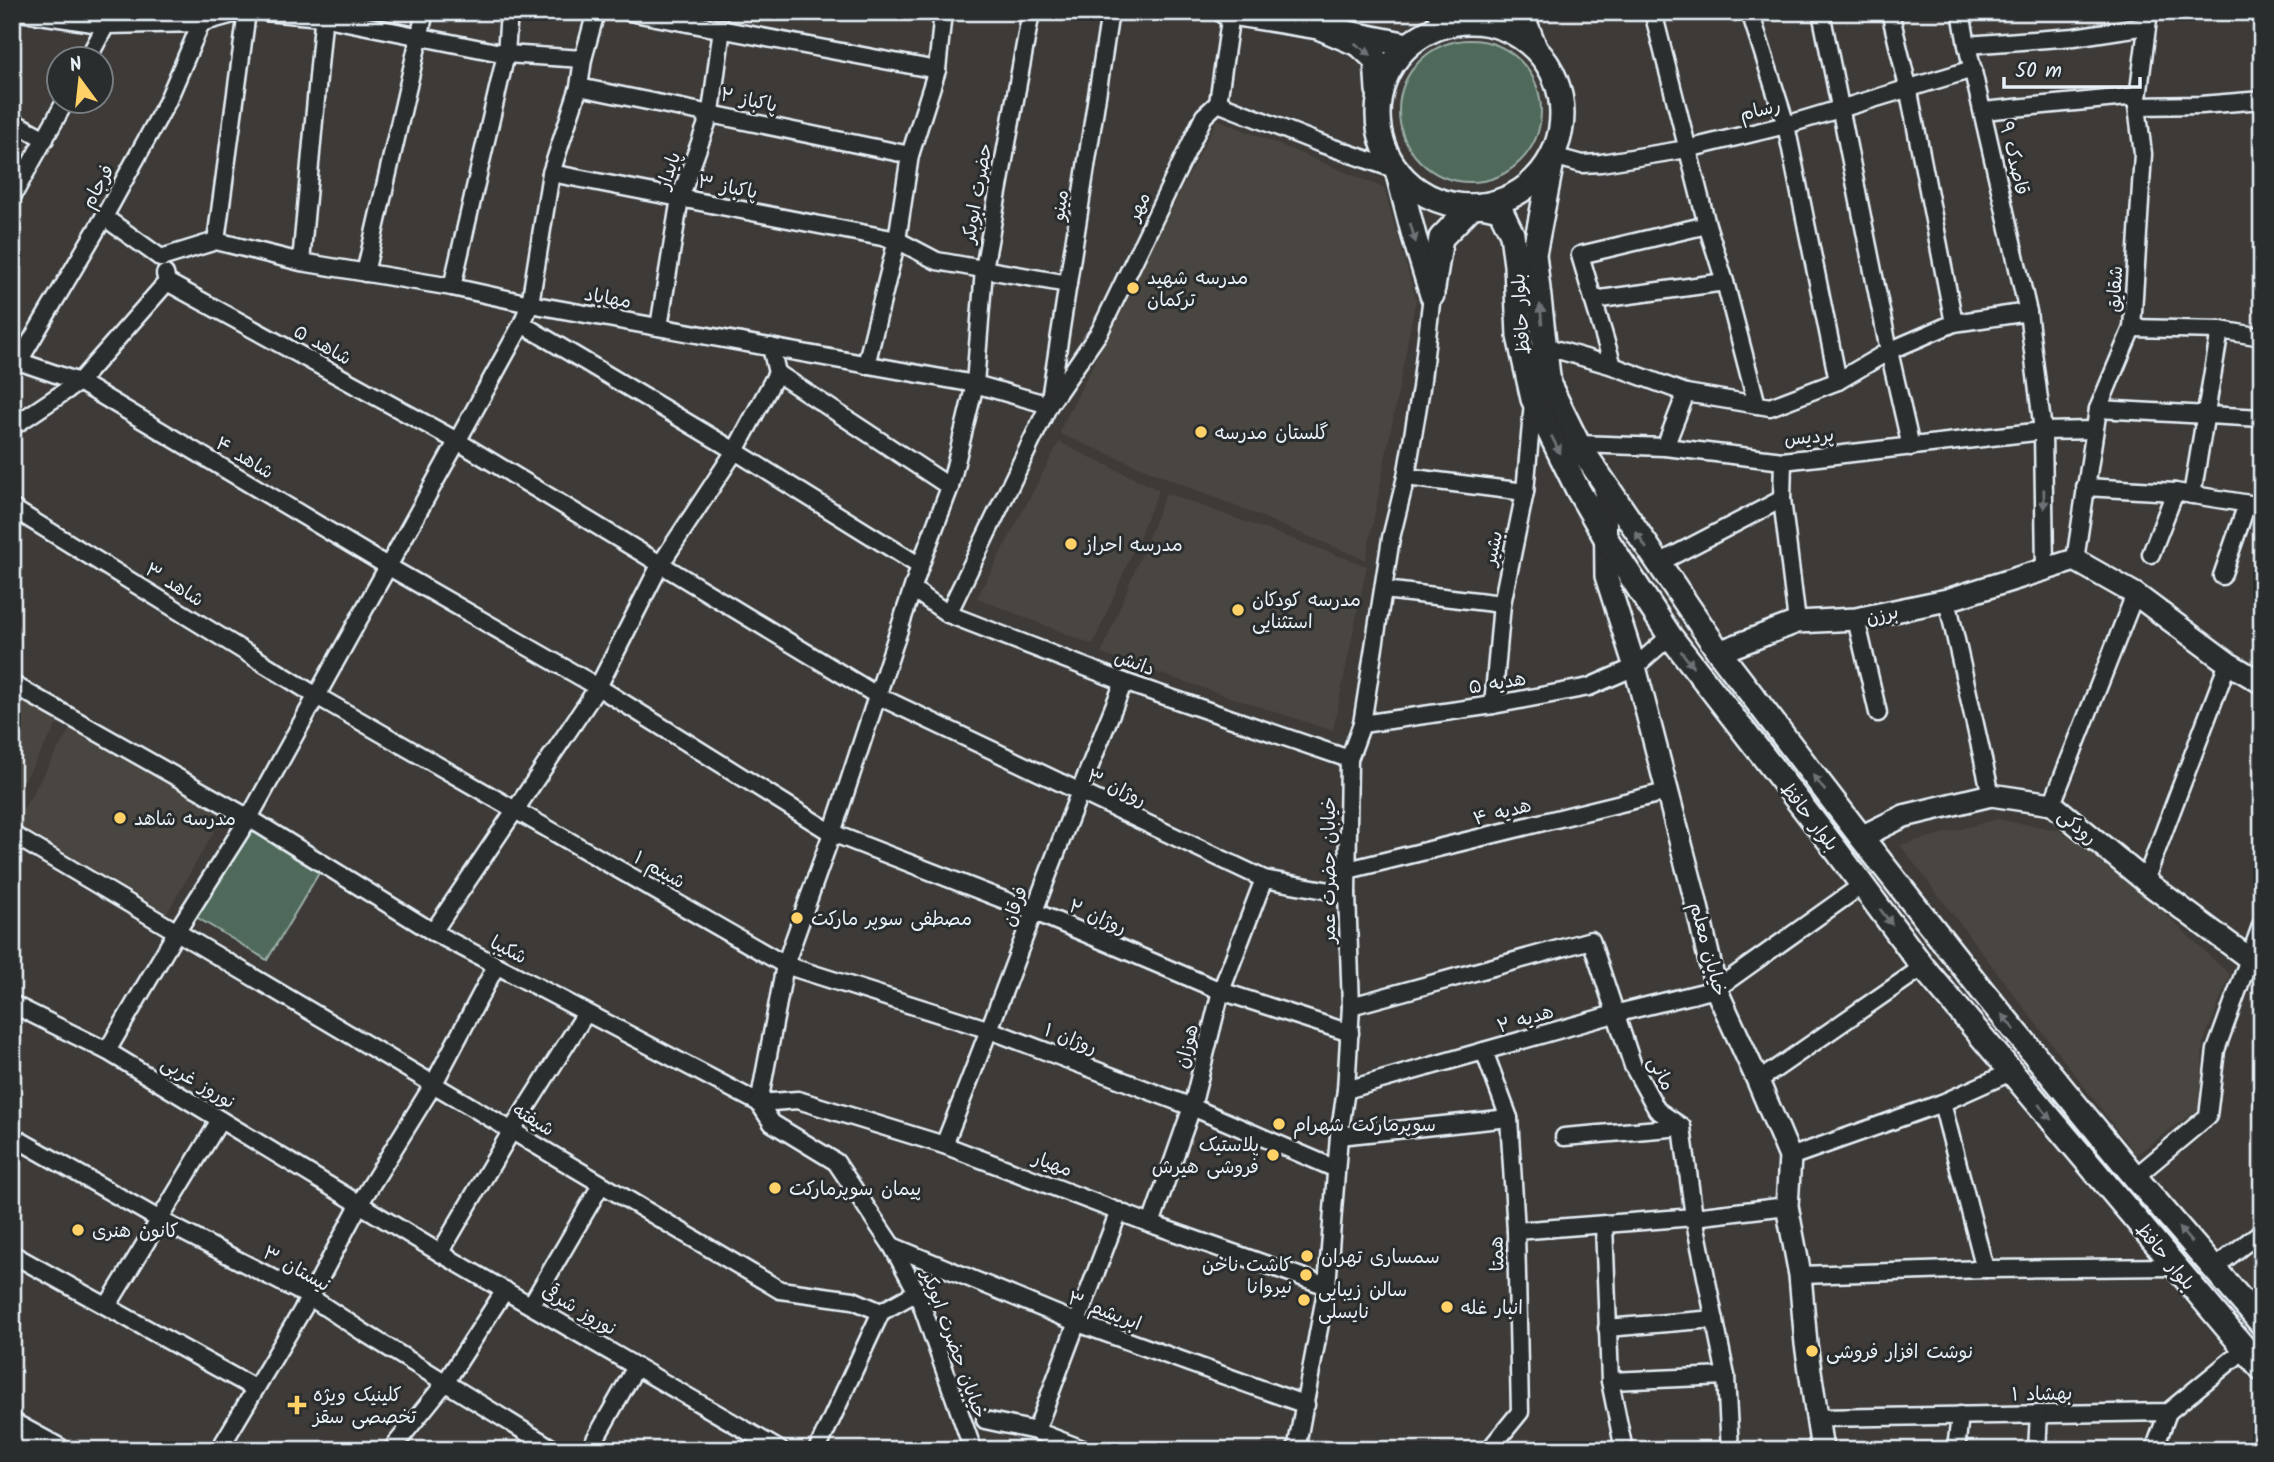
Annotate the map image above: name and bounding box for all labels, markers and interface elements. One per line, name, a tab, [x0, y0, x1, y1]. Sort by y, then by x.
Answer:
one-way arrow	[1353, 42, 1372, 56]
north arrow	[46, 46, 116, 116]
scale bar	[2004, 46, 2141, 90]
text: N	[66, 49, 86, 82]
text: 50 m	[2015, 55, 2062, 88]
street label: پاکباز ۲	[717, 80, 780, 122]
street label: رسام	[1737, 91, 1784, 131]
street label: قاصدک ۹	[1990, 119, 2036, 198]
street label: حضرت ابوبکر	[954, 141, 1002, 248]
street label: پایدار	[649, 148, 690, 195]
street label: فرجام	[74, 159, 123, 215]
street label: پاکباز ۳	[695, 167, 760, 208]
street label: مهر	[1119, 187, 1160, 228]
street label: مینو	[1044, 188, 1078, 224]
one-way arrow	[1408, 222, 1419, 244]
place label: مدرسه شهید ترکمان	[1147, 264, 1248, 316]
street label: شقایق	[2100, 265, 2132, 313]
street label: بلوار حافظ	[1504, 272, 1540, 356]
street label: مهاباد	[582, 280, 634, 318]
marker: مدرسه شهید ترکمان	[1125, 280, 1141, 296]
one-way arrow	[1536, 303, 1547, 325]
street label: شاهد ۵	[287, 317, 357, 374]
place label: گلستان مدرسه	[1215, 419, 1328, 449]
street label: پردیس	[1783, 421, 1835, 455]
marker: گلستان مدرسه	[1193, 424, 1209, 440]
street label: شاهد ۴	[209, 429, 279, 488]
one-way arrow	[1550, 435, 1561, 455]
one-way arrow	[2038, 488, 2050, 510]
street label: بشیر	[1475, 528, 1512, 571]
one-way arrow	[1635, 530, 1648, 550]
place label: مدرسه احراز	[1083, 531, 1183, 561]
marker: مدرسه احراز	[1063, 536, 1079, 552]
street label: شاهد ۳	[138, 556, 209, 616]
place label: مدرسه کودکان استثنایی	[1252, 586, 1361, 638]
street label: برزن	[1863, 598, 1902, 634]
marker: مدرسه کودکان استثنایی	[1230, 602, 1246, 618]
street label: دانش	[1110, 643, 1159, 685]
one-way arrow	[1680, 650, 1694, 668]
street label: هدیه ۵	[1466, 665, 1528, 703]
street label: روژان ۳	[1081, 762, 1151, 816]
one-way arrow	[1812, 774, 1827, 792]
street label: بلوار حافظ	[1772, 776, 1845, 859]
street label: هدیه ۴	[1470, 791, 1535, 835]
street label: خیابان حضرت عمر	[1315, 797, 1345, 945]
street label: رودکی	[2050, 802, 2103, 853]
place label: مدرسه شاهد	[134, 805, 236, 835]
marker: مدرسه شاهد	[112, 810, 128, 826]
street label: شبنم ۱	[628, 844, 690, 898]
street label: فرقان	[995, 882, 1037, 931]
street label: روژان ۲	[1064, 892, 1131, 943]
street label: خیابان معلم	[1680, 899, 1734, 1000]
place label: مصطفی سوپر مارکت	[811, 905, 972, 935]
one-way arrow	[1879, 908, 1893, 926]
marker: مصطفی سوپر مارکت	[789, 910, 805, 926]
street label: شکیبا	[484, 929, 532, 973]
street label: هدیه ۲	[1494, 998, 1557, 1042]
one-way arrow	[2001, 1014, 2016, 1032]
street label: روژان ۱	[1039, 1016, 1101, 1064]
street label: هوزان	[1168, 1021, 1208, 1072]
street label: نوروز غربی	[155, 1049, 241, 1118]
street label: مانی	[1639, 1051, 1682, 1096]
street label: شیفته	[506, 1096, 560, 1145]
one-way arrow	[2037, 1104, 2052, 1121]
place label: سوپرمارکت شهرام	[1293, 1111, 1436, 1141]
marker: سوپرمارکت شهرام	[1271, 1116, 1287, 1132]
place label: پلاستیک فروشی هیرش	[1152, 1131, 1259, 1183]
street label: مهیار	[1026, 1143, 1076, 1186]
marker: پلاستیک فروشی هیرش	[1265, 1147, 1281, 1163]
place label: پیمان سوپرمارکت	[789, 1175, 921, 1205]
marker: پیمان سوپرمارکت	[767, 1180, 783, 1196]
street label: بلوار حافظ	[2127, 1216, 2202, 1298]
place label: کانون هنری	[92, 1217, 179, 1247]
marker: کانون هنری	[70, 1222, 86, 1238]
one-way arrow	[2177, 1226, 2193, 1244]
street label: همتا	[1482, 1236, 1514, 1272]
street label: نیستان ۳	[257, 1239, 335, 1301]
place label: سمساری تهران	[1321, 1243, 1440, 1273]
marker: سمساری تهران	[1299, 1248, 1315, 1264]
place label: کاشت ناخن نیروانا	[1202, 1251, 1292, 1303]
street label: خیابان حضرت ابوبکر	[912, 1264, 994, 1423]
marker: کاشت ناخن نیروانا	[1298, 1267, 1314, 1283]
place label: سالن زیبایی نایسلی	[1318, 1276, 1407, 1328]
street label: نوروز شرقی	[535, 1277, 623, 1345]
street label: ابریشم ۳	[1063, 1284, 1146, 1340]
marker: سالن زیبایی نایسلی	[1296, 1292, 1312, 1308]
place label: انبار غله	[1461, 1294, 1523, 1324]
marker: انبار غله	[1439, 1299, 1455, 1315]
place label: نوشت افزار فروشی	[1826, 1338, 1973, 1368]
marker: نوشت افزار فروشی	[1804, 1343, 1820, 1359]
street label: بهشاد ۱	[2011, 1379, 2073, 1411]
place label: کلینیک ویژه تخصصی سقز	[311, 1381, 417, 1433]
marker: کلینیک ویژه تخصصی سقز	[287, 1395, 307, 1415]

